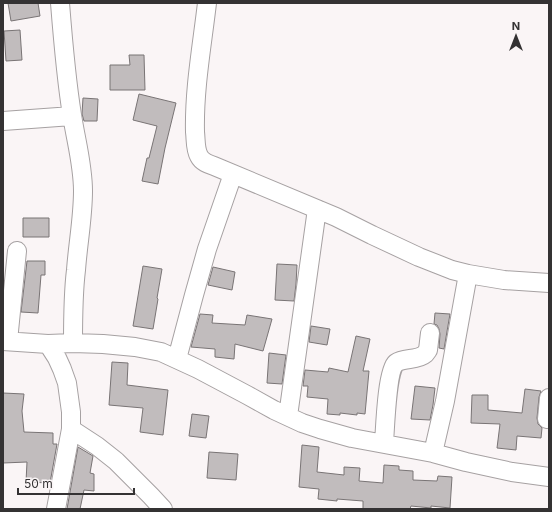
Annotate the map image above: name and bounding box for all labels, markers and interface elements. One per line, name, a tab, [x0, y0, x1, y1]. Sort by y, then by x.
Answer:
north arrow	[496, 16, 536, 56]
text: N	[512, 19, 520, 33]
scale bar	[18, 470, 134, 496]
text: 50 m	[24, 476, 53, 491]

